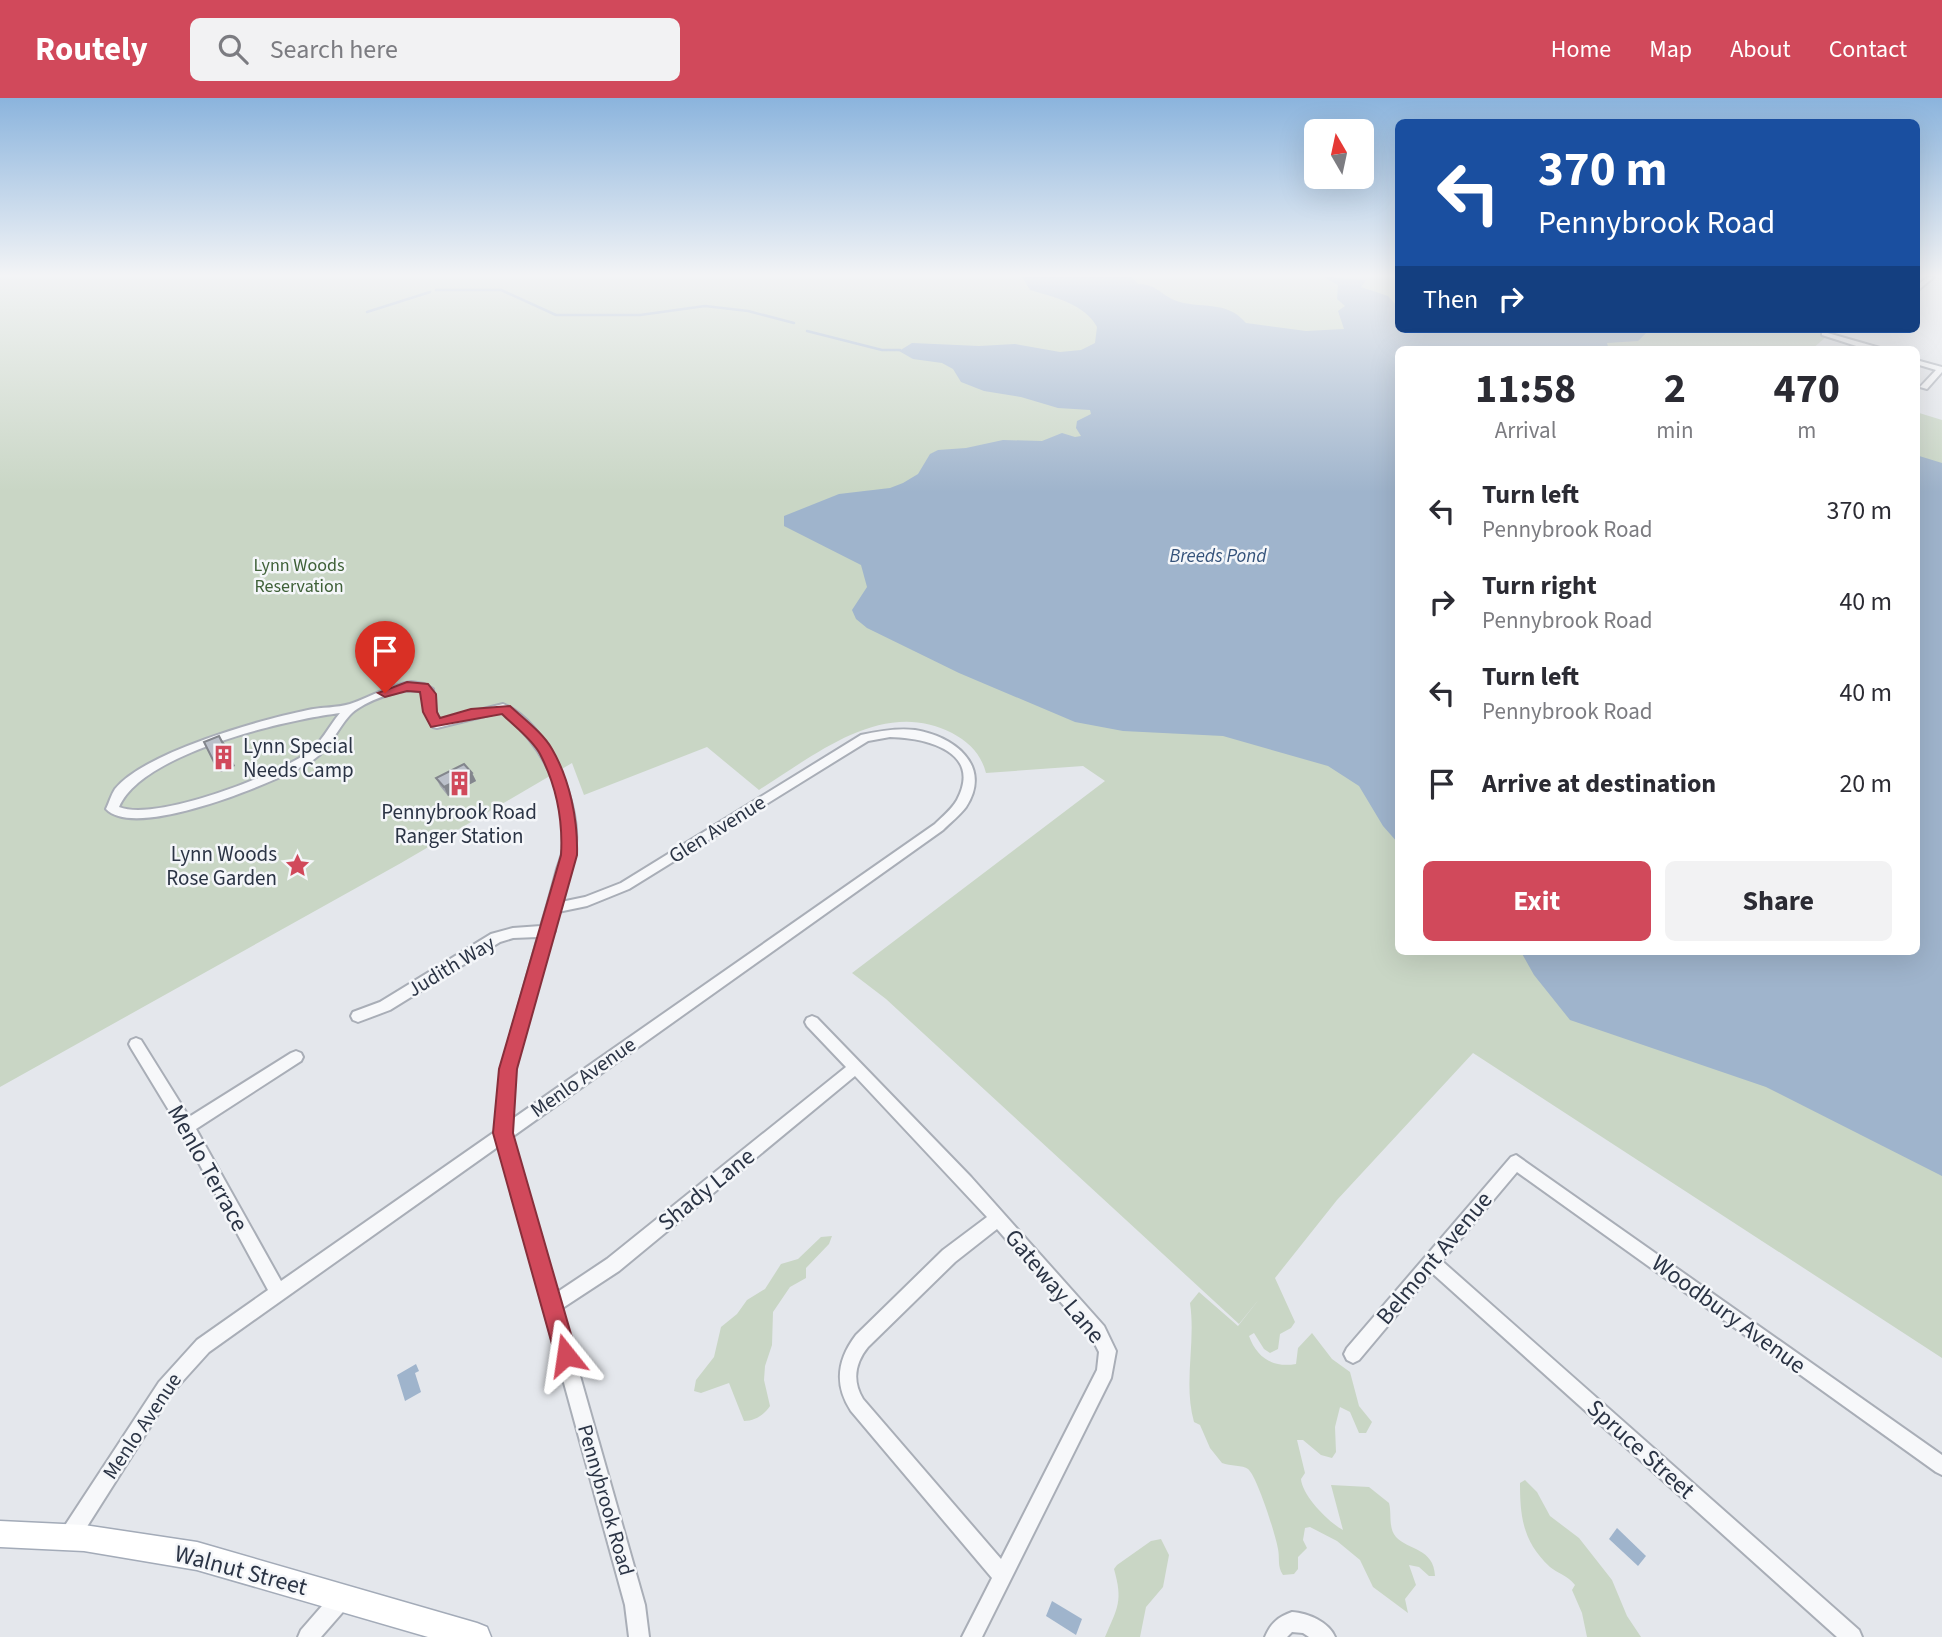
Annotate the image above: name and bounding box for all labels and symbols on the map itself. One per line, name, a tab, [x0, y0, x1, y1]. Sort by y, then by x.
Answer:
north arrow	[1304, 119, 1374, 189]
water label: Breeds Pond	[1169, 543, 1267, 570]
park label: Lynn Woods Reservation	[254, 553, 345, 599]
pin	[355, 621, 415, 693]
place label: Lynn Special Needs Camp	[243, 731, 354, 785]
building icon: Lynn Special Needs Camp	[209, 744, 237, 772]
building icon: Pennybrook Road Ranger Station	[445, 769, 473, 797]
street label: Glen Avenue	[663, 787, 771, 871]
place label: Pennybrook Road Ranger Station	[381, 797, 537, 851]
place label: Lynn Woods Rose Garden	[166, 839, 277, 893]
place icon: Lynn Woods Rose Garden	[283, 852, 311, 880]
street label: Judith Way	[401, 928, 501, 1004]
street label: Menlo Avenue	[524, 1029, 642, 1125]
street label: Menlo Terrace	[158, 1098, 257, 1238]
street label: Shady Lane	[650, 1139, 762, 1240]
street label: Belmont Avenue	[1368, 1184, 1501, 1333]
street label: Gateway Lane	[996, 1221, 1113, 1351]
street label: Woodbury Avenue	[1644, 1246, 1813, 1382]
position arrow	[529, 1318, 603, 1392]
street label: Menlo Avenue	[95, 1367, 189, 1485]
street label: Spruce Street	[1579, 1391, 1702, 1507]
street label: Pennybrook Road	[570, 1421, 642, 1579]
street label: Walnut Street	[171, 1536, 311, 1605]

